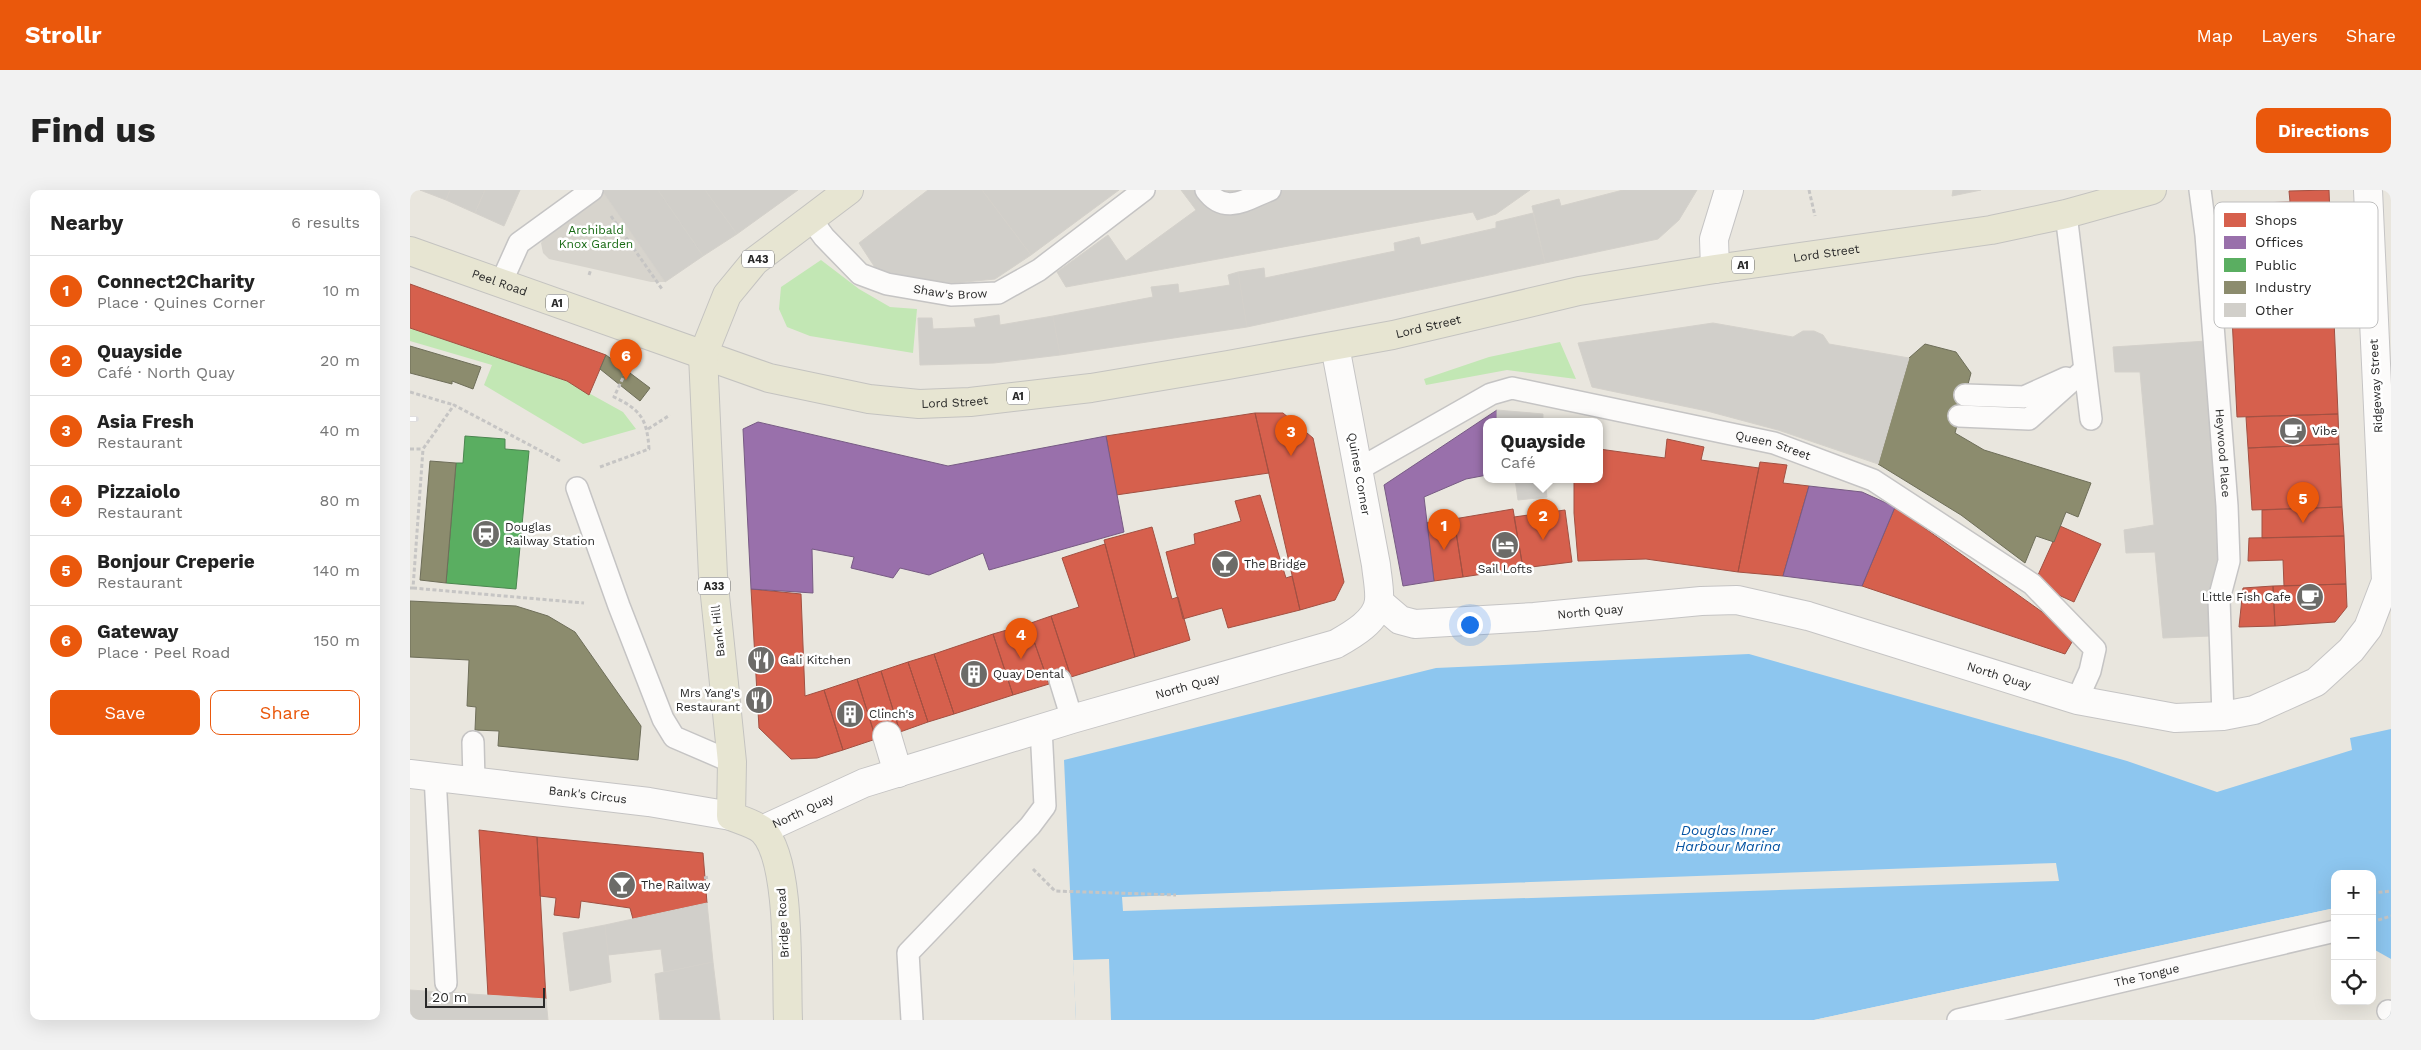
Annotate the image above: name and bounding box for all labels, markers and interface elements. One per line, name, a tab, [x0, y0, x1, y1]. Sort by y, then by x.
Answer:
text: Strollr	[25, 21, 102, 49]
text: Map	[2196, 25, 2233, 46]
text: Layers	[2261, 25, 2318, 46]
text: Share	[2346, 25, 2396, 46]
button: Directions	[2256, 108, 2391, 153]
text: Find us	[30, 109, 156, 151]
legend	[2214, 202, 2378, 328]
text: Nearby	[50, 210, 123, 235]
text: Shops	[2255, 212, 2297, 228]
text: 6 results	[291, 213, 360, 232]
park label: Archibald Knox Garden	[559, 223, 633, 251]
text: Offices	[2255, 234, 2304, 250]
street label: Lord Street	[1792, 242, 1860, 265]
road number: A43	[742, 251, 774, 268]
road number: A1	[1732, 256, 1754, 274]
text: Public	[2255, 257, 2297, 273]
street label: Peel Road	[470, 266, 529, 299]
text: Connect2Charity	[97, 270, 255, 293]
text: Industry	[2255, 279, 2312, 295]
text: 1	[63, 281, 69, 300]
text: 10 m	[323, 281, 360, 300]
street label: Shaw's Brow	[912, 282, 988, 302]
text: Place · Quines Corner	[97, 293, 265, 312]
road number: A1	[546, 295, 568, 312]
text: Other	[2255, 302, 2294, 318]
street label: Lord Street	[1394, 312, 1462, 341]
pin: 6	[610, 339, 642, 380]
street label: Ridgeway Street	[2367, 339, 2385, 433]
text: Quayside	[97, 340, 182, 363]
text: 2	[61, 351, 71, 370]
text: 20 m	[320, 351, 360, 370]
text: Café · North Quay	[97, 363, 235, 382]
road number: A1	[1007, 388, 1029, 405]
street label: Lord Street	[921, 393, 989, 411]
street label: Heywood Place	[2212, 408, 2233, 498]
text: Asia Fresh	[97, 410, 194, 433]
pin: 3	[1275, 415, 1307, 456]
cafe icon: Vibe	[2278, 416, 2308, 446]
popup	[1483, 418, 1603, 483]
text: 3	[61, 421, 71, 440]
text: 40 m	[320, 421, 360, 440]
place label: Vibe	[2312, 424, 2337, 438]
street label: Queen Street	[1734, 428, 1813, 463]
text: Quayside	[1500, 430, 1586, 453]
street label: Quines Corner	[1345, 431, 1373, 517]
text: Restaurant	[97, 433, 183, 452]
text: Café	[1500, 453, 1536, 472]
text: Pizzaiolo	[97, 480, 180, 503]
pin: 5	[2287, 482, 2319, 523]
text: 4	[61, 491, 71, 510]
text: 80 m	[319, 491, 360, 510]
pin: 2	[1527, 499, 1559, 540]
text: Restaurant	[97, 503, 183, 522]
pin: 1	[1428, 509, 1460, 550]
station icon: Douglas Railway Station	[471, 519, 501, 549]
place label: Douglas Railway Station	[505, 520, 595, 548]
hotel icon: Sail Lofts	[1490, 530, 1520, 560]
bar icon: The Bridge	[1210, 549, 1240, 579]
text: Bonjour Creperie	[97, 550, 255, 573]
place label: The Bridge	[1244, 557, 1306, 571]
text: 5	[61, 561, 71, 580]
text: 140 m	[313, 561, 360, 580]
place label: Sail Lofts	[1478, 562, 1532, 576]
text: Restaurant	[97, 573, 183, 592]
road number: A33	[698, 578, 730, 594]
cafe icon: Little Fish Cafe	[2295, 582, 2325, 612]
place label: Little Fish Cafe	[2202, 590, 2291, 604]
street label: North Quay	[1557, 601, 1625, 622]
street label: Bank Hill	[708, 604, 728, 658]
your location	[1457, 612, 1483, 638]
pin: 4	[1005, 618, 1037, 659]
text: Gateway	[97, 620, 178, 643]
text: 6	[61, 631, 71, 650]
text: 150 m	[314, 631, 360, 650]
text: Place · Peel Road	[97, 643, 230, 662]
restaurant icon: Gali Kitchen	[746, 645, 776, 675]
place label: Gali Kitchen	[780, 653, 851, 667]
building icon: Quay Dental	[959, 659, 989, 689]
street label: North Quay	[1965, 659, 2033, 692]
place label: Quay Dental	[993, 667, 1065, 681]
street label: North Quay	[1154, 670, 1222, 702]
restaurant icon: Mrs Yang's Restaurant	[744, 685, 774, 715]
place label: Mrs Yang's Restaurant	[676, 686, 740, 714]
button: Save	[50, 690, 200, 735]
button: Share	[210, 690, 360, 735]
building icon: Clinch's	[835, 699, 865, 729]
place label: Clinch's	[869, 707, 914, 721]
street label: Bank's Circus	[548, 783, 628, 806]
street label: North Quay	[770, 791, 837, 831]
water label: Douglas Inner Harbour Marina	[1675, 822, 1781, 854]
bar icon: The Railway	[607, 870, 637, 900]
map controls	[2331, 870, 2376, 1005]
button: +	[2331, 870, 2376, 915]
place label: The Railway	[641, 878, 711, 892]
street label: Bridge Road	[774, 888, 792, 958]
button: −	[2331, 915, 2376, 960]
button: locate	[2331, 960, 2376, 1005]
street label: The Tongue	[2113, 961, 2181, 990]
scale bar	[425, 985, 545, 1008]
text: 20 m	[432, 989, 467, 1005]

